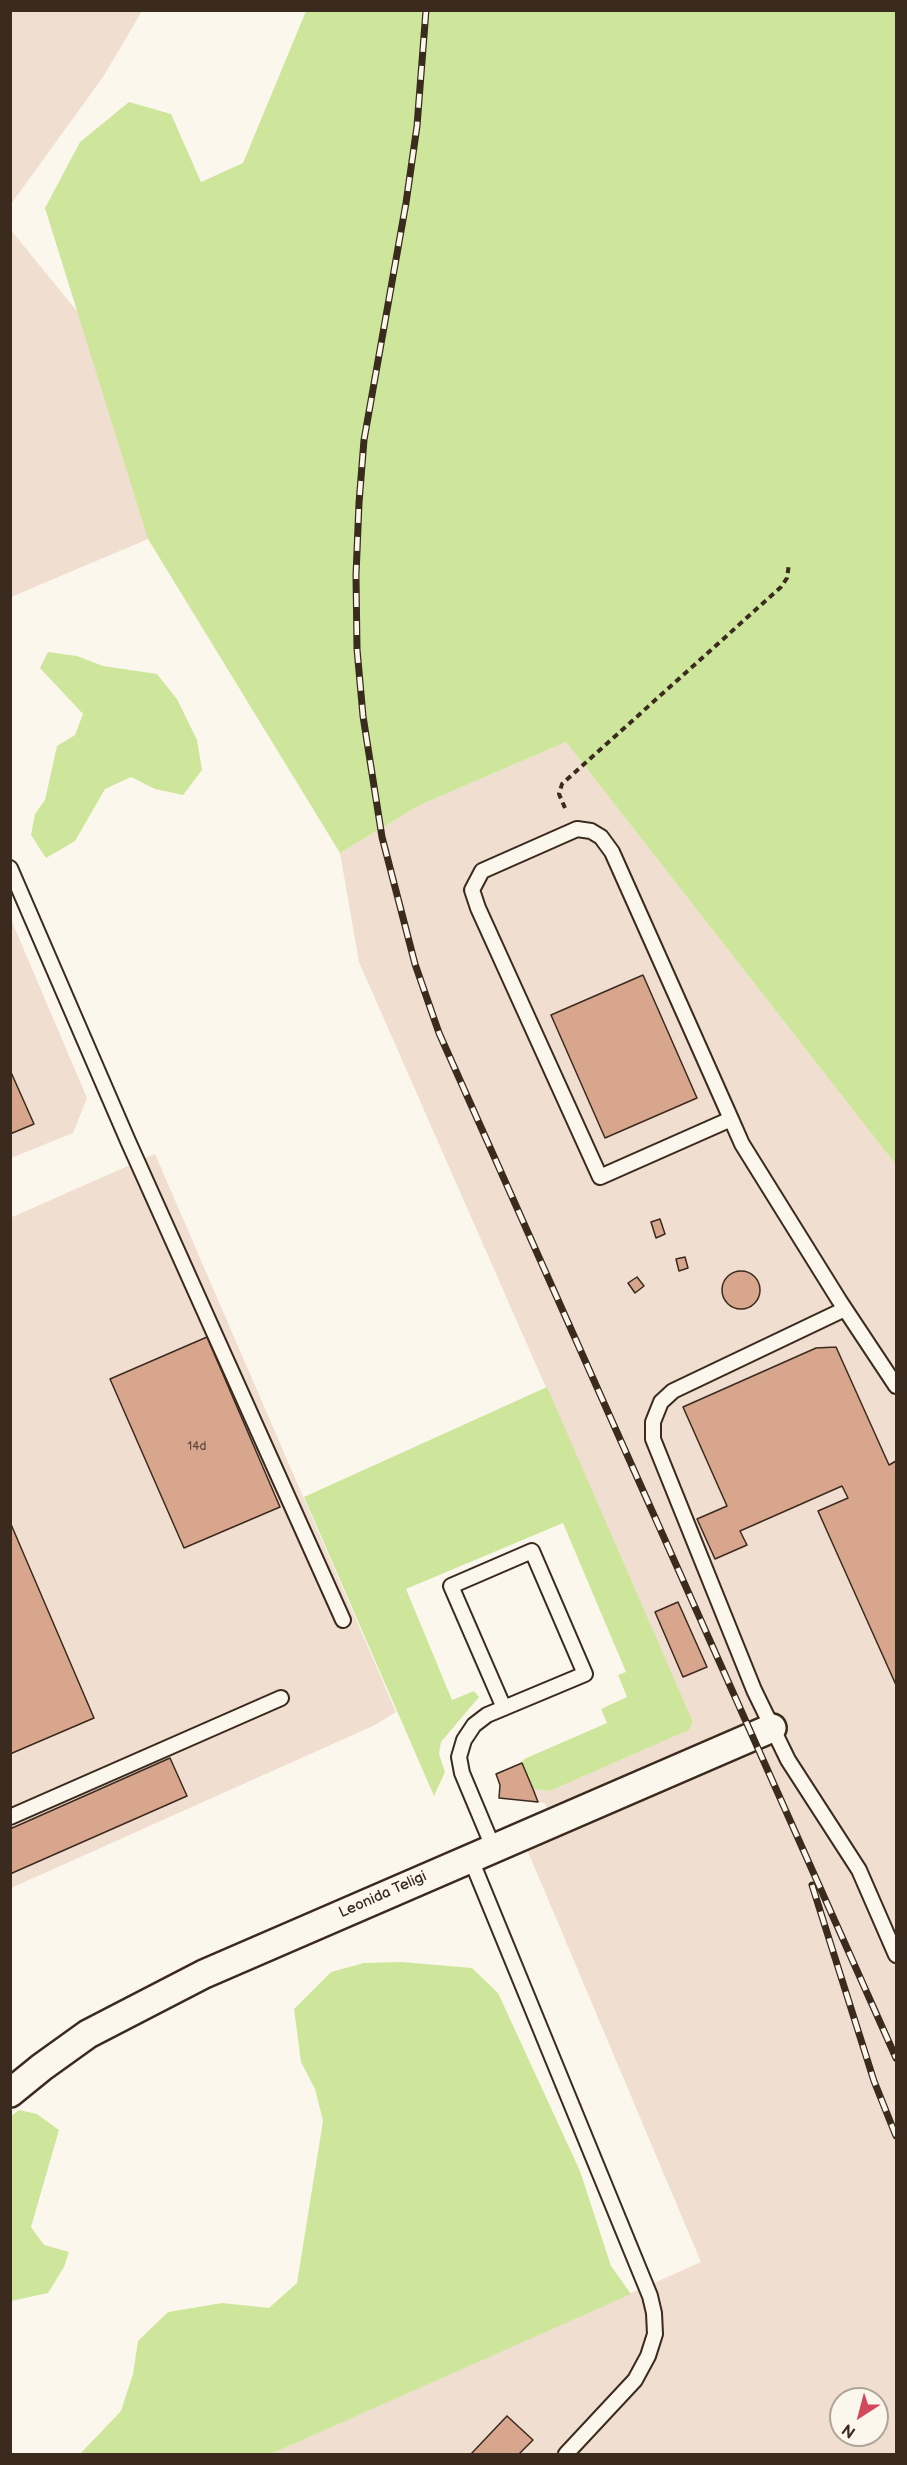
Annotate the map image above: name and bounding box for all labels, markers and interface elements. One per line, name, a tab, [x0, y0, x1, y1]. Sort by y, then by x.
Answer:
house number: 14d	[188, 1440, 206, 1454]
street label: Leonida Teligi	[336, 1868, 430, 1922]
north arrow	[829, 2387, 889, 2447]
text: N	[839, 2419, 860, 2442]

